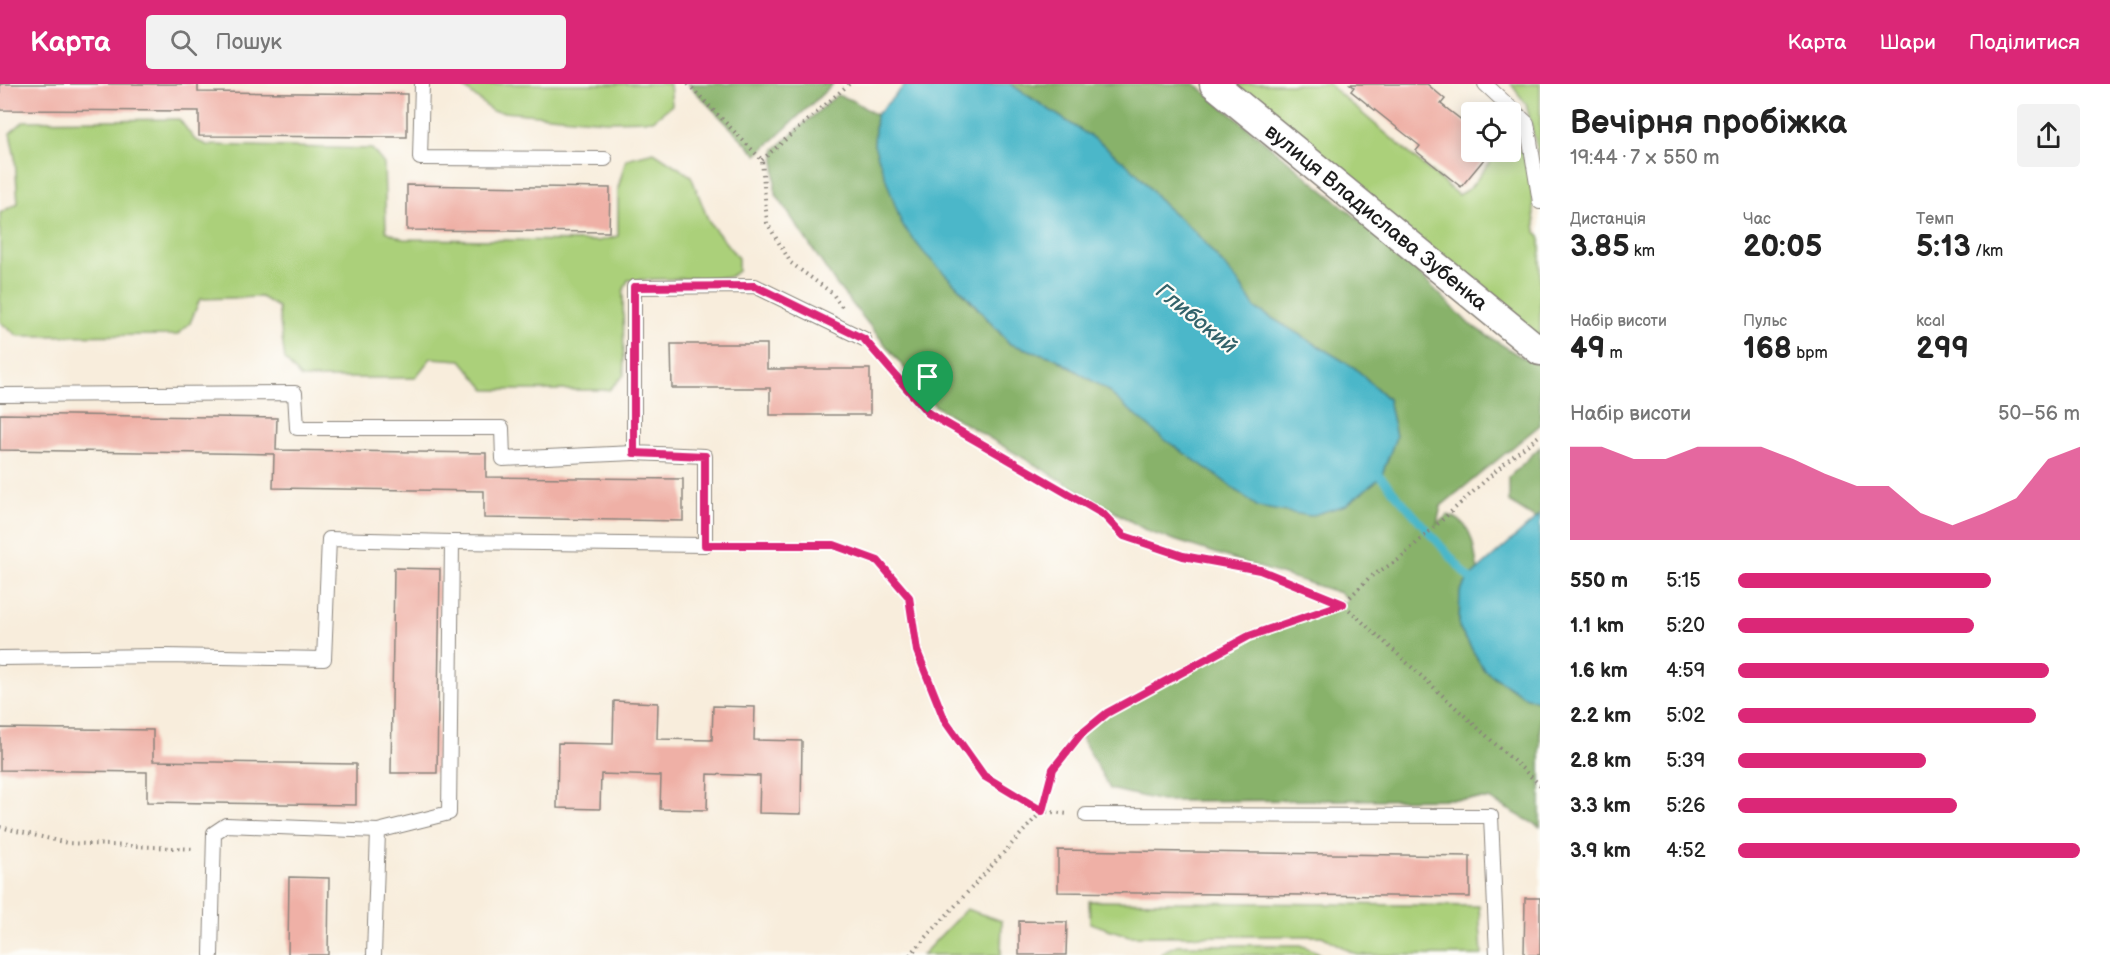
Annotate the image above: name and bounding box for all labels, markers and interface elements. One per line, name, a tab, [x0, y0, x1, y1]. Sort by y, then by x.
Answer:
search box	[146, 15, 566, 69]
text: Карта	[30, 26, 110, 59]
icon: search	[167, 26, 200, 59]
text: Пошук	[215, 29, 282, 56]
text: Карта	[1787, 30, 1847, 55]
text: Шари	[1880, 30, 1936, 55]
text: Поділитися	[1969, 30, 2080, 55]
map controls	[1461, 102, 1521, 162]
button: locate	[1461, 102, 1521, 162]
text: Вечірня пробіжка	[1570, 103, 1847, 143]
button: share	[2017, 104, 2080, 167]
street label: вулиця Владислава Зубенка	[1260, 119, 1493, 316]
text: 19:44 · 7 × 550 m	[1570, 146, 1720, 170]
text: Дистанція	[1570, 210, 1646, 229]
text: Час	[1743, 210, 1771, 229]
text: Темп	[1916, 210, 1954, 229]
text: 3.85	[1570, 229, 1629, 265]
text: 20:05	[1743, 229, 1822, 265]
text: 5:13	[1916, 229, 1971, 265]
text: km	[1629, 242, 1655, 261]
text: /km	[1971, 242, 2003, 261]
water label: Глибокий	[1150, 278, 1243, 360]
text: Набір висоти	[1570, 312, 1667, 331]
text: Пульс	[1743, 312, 1787, 331]
text: kcal	[1916, 312, 1945, 331]
text: 49	[1570, 331, 1605, 367]
text: 168	[1743, 331, 1792, 367]
text: 299	[1916, 331, 1969, 367]
text: m	[1605, 344, 1623, 363]
text: bpm	[1792, 344, 1828, 363]
pin	[902, 351, 953, 413]
icon: arrive	[911, 360, 944, 393]
text: Набір висоти	[1570, 402, 1691, 426]
text: 50–56 m	[1998, 402, 2080, 426]
text: 550 m	[1570, 569, 1628, 593]
text: 5:15	[1666, 569, 1701, 593]
text: 1.1 km	[1570, 614, 1624, 638]
text: 5:20	[1666, 614, 1705, 638]
text: 1.6 km	[1570, 659, 1628, 683]
text: 4:59	[1666, 659, 1705, 683]
text: 2.2 km	[1570, 704, 1631, 728]
text: 5:02	[1666, 704, 1705, 728]
text: 2.8 km	[1570, 749, 1631, 773]
text: 5:39	[1666, 749, 1705, 773]
text: 3.3 km	[1570, 794, 1631, 818]
text: 5:26	[1666, 794, 1706, 818]
text: 3.9 km	[1570, 839, 1631, 863]
text: 4:52	[1666, 839, 1706, 863]

